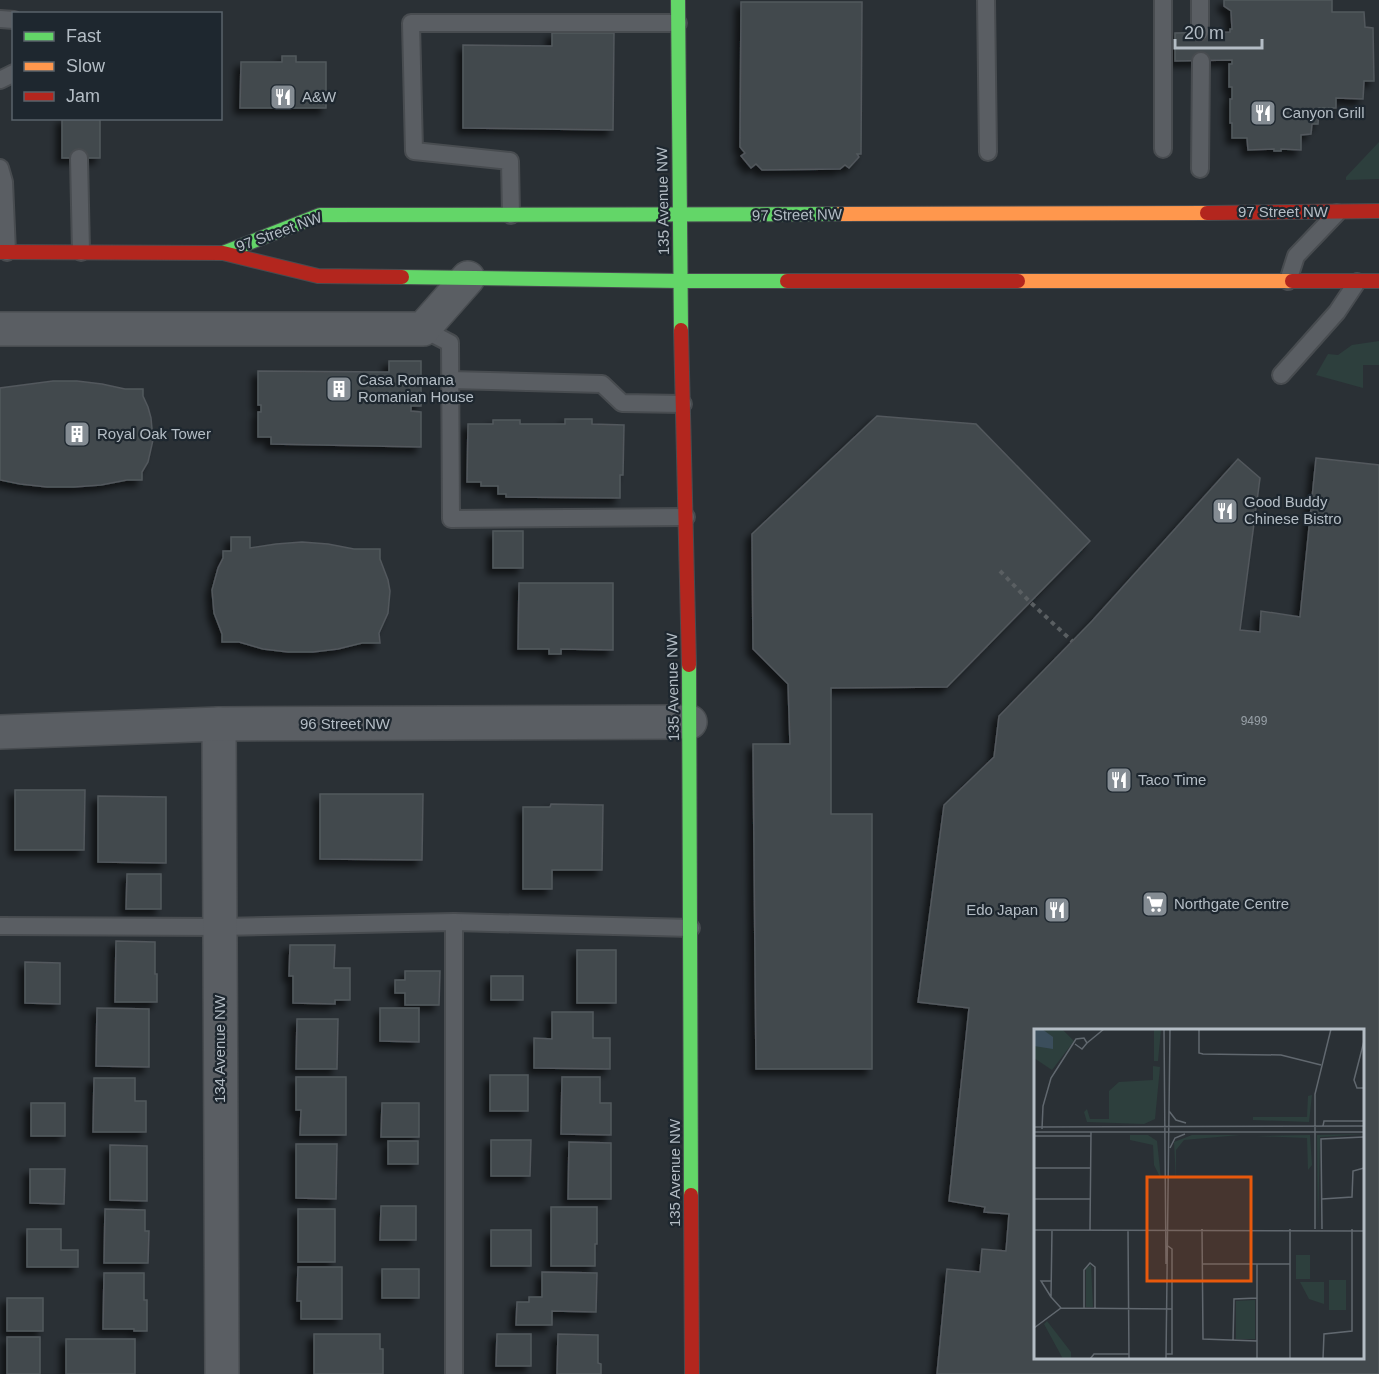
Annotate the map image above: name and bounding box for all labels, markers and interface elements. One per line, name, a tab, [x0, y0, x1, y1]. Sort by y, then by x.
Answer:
legend	[12, 12, 222, 120]
scale bar	[1175, 12, 1262, 50]
text: 20 m	[1184, 23, 1224, 43]
text: Fast	[66, 26, 101, 46]
text: Slow	[66, 56, 106, 76]
restaurant icon: A&W	[268, 82, 298, 112]
text: Jam	[66, 86, 100, 106]
place label: A&W	[302, 88, 337, 105]
restaurant icon: Canyon Grill	[1248, 98, 1278, 128]
place label: Canyon Grill	[1282, 104, 1365, 121]
street label: 135 Avenue NW	[653, 146, 672, 255]
street label: 97 Street NW	[1238, 203, 1329, 220]
street label: 97 Street NW	[752, 205, 843, 224]
street label: 97 Street NW	[234, 208, 325, 255]
place label: Casa Romana Romanian House	[358, 371, 474, 405]
building icon: Casa Romana Romanian House	[324, 374, 354, 404]
building icon: Royal Oak Tower	[62, 419, 92, 449]
place label: Royal Oak Tower	[97, 425, 211, 442]
place label: Good Buddy Chinese Bistro	[1244, 493, 1342, 527]
restaurant icon: Good Buddy Chinese Bistro	[1210, 496, 1240, 526]
street label: 135 Avenue NW	[663, 632, 682, 741]
house number: 9499	[1241, 714, 1268, 728]
street label: 96 Street NW	[300, 715, 391, 732]
restaurant icon: Taco Time	[1104, 765, 1134, 795]
place label: Taco Time	[1138, 771, 1206, 788]
supermarket icon: Northgate Centre	[1140, 889, 1170, 919]
restaurant icon: Edo Japan	[1042, 895, 1072, 925]
place label: Northgate Centre	[1174, 895, 1289, 912]
place label: Edo Japan	[966, 901, 1038, 918]
street label: 134 Avenue NW	[211, 994, 228, 1103]
inset map	[1034, 1029, 1364, 1359]
street label: 135 Avenue NW	[666, 1118, 683, 1227]

